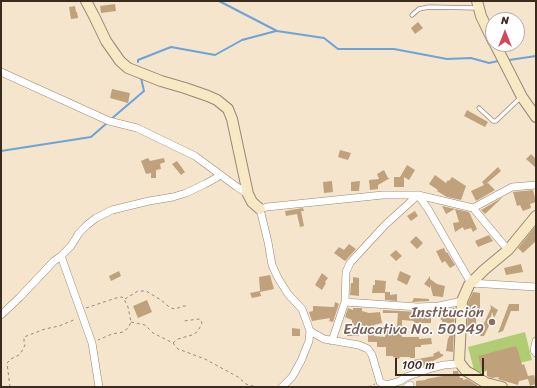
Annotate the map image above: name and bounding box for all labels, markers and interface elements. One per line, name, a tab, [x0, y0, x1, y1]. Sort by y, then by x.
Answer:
text: N	[501, 11, 509, 30]
north arrow	[485, 12, 525, 52]
place label: Institución Educativa No. 50949	[343, 304, 484, 339]
marker: Institución Educativa No. 50949	[487, 317, 497, 327]
scale bar	[397, 350, 486, 376]
text: 100 m	[402, 354, 435, 376]

